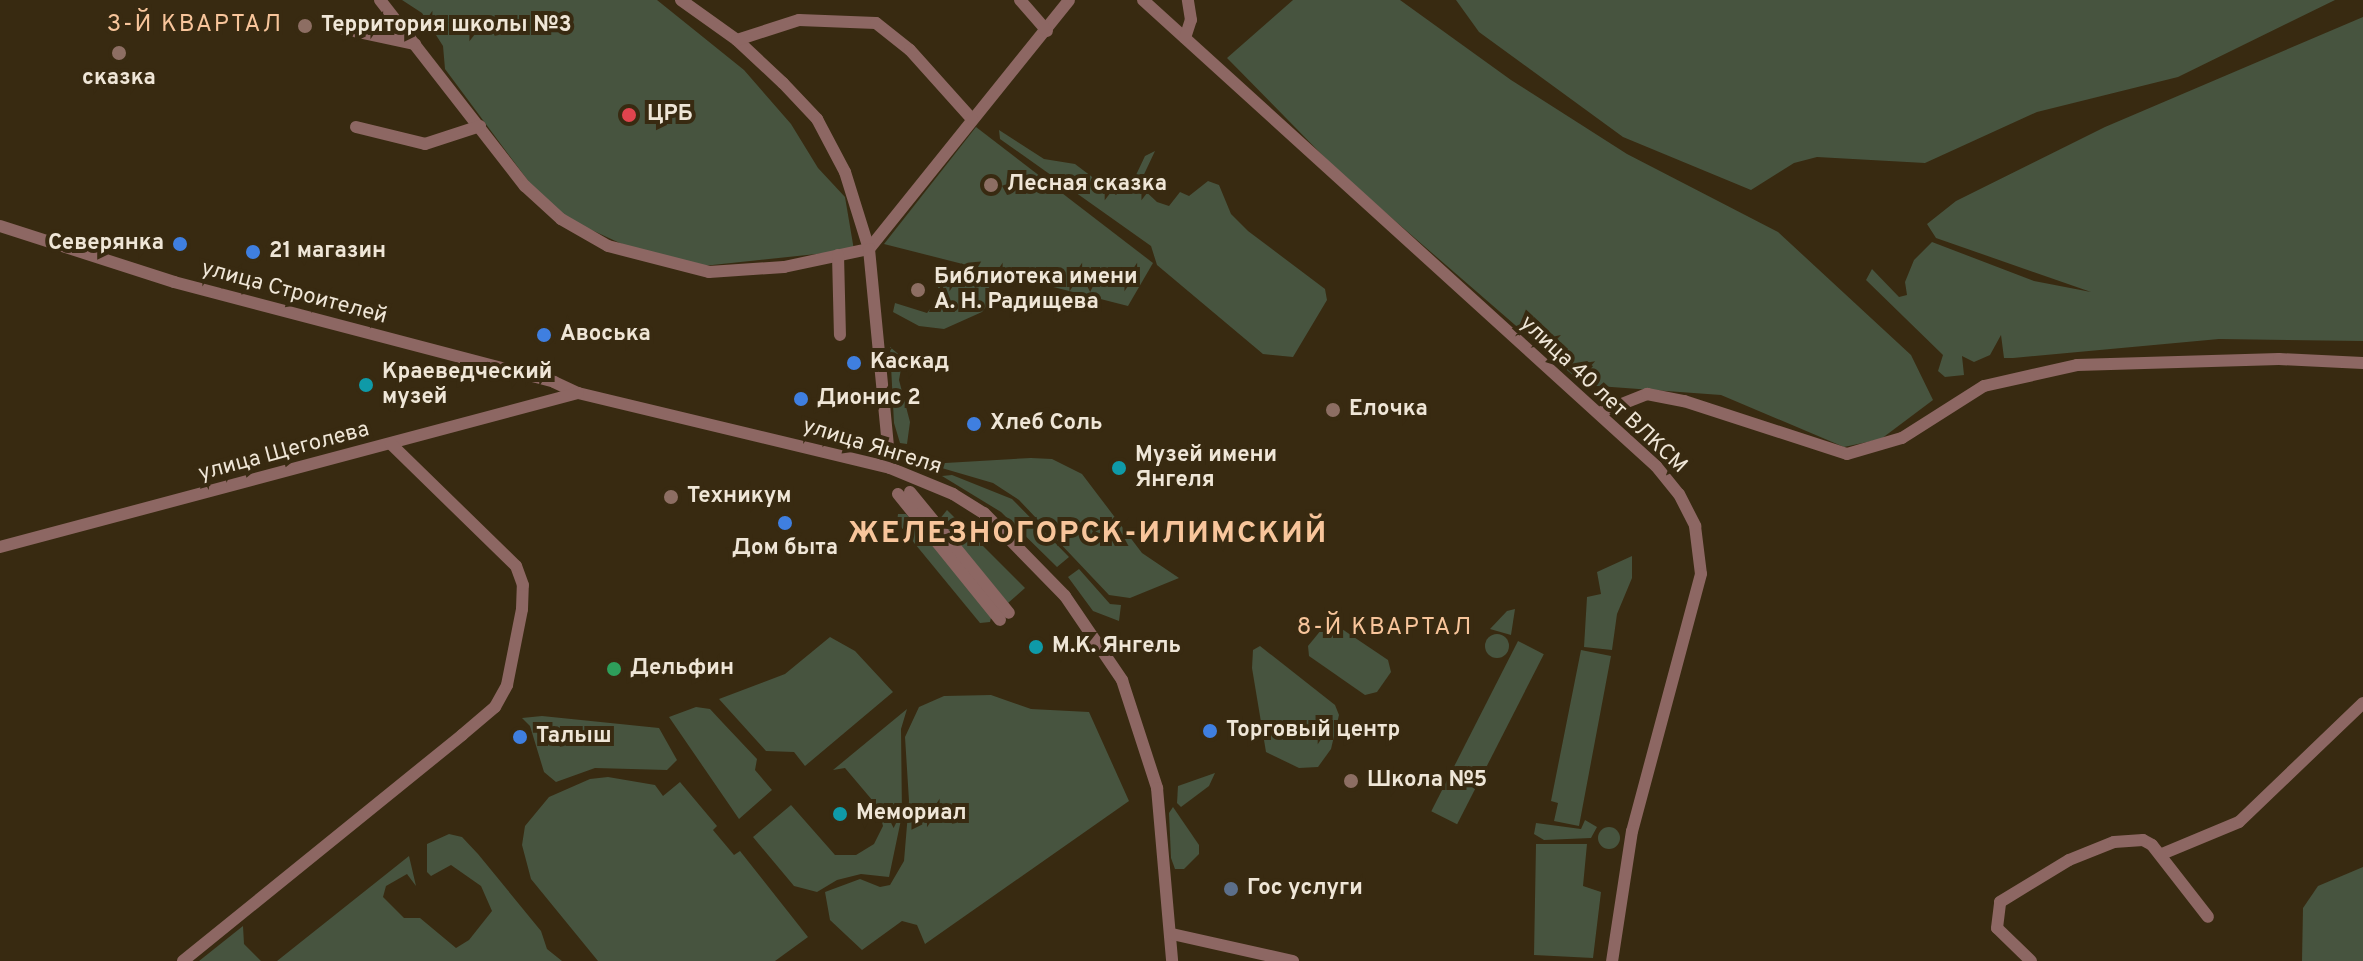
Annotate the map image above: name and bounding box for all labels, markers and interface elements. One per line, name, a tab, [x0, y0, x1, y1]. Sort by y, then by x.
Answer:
district label: 3-Й КВАРТАЛ	[107, 12, 283, 40]
place label: Территория школы №3	[321, 13, 572, 39]
marker: Территория школы №3	[296, 17, 314, 35]
marker: сказка	[110, 44, 128, 62]
place label: сказка	[82, 66, 156, 92]
place label: ЦРБ	[647, 102, 693, 128]
marker: ЦРБ	[618, 104, 640, 126]
place label: Лесная сказка	[1007, 172, 1167, 198]
marker: Лесная сказка	[982, 176, 1000, 194]
place label: Северянка	[48, 231, 164, 257]
marker: Северянка	[171, 235, 189, 253]
place label: 21 магазин	[269, 239, 386, 265]
marker: 21 магазин	[244, 243, 262, 261]
street label: улица Строителей	[198, 256, 390, 330]
place label: Библиотека имени А. Н. Радищева	[934, 264, 1138, 316]
marker: Библиотека имени А. Н. Радищева	[909, 281, 927, 299]
street label: улица 40 лет ВЛКСМ	[1514, 311, 1692, 479]
place label: Авоська	[560, 322, 651, 348]
marker: Авоська	[535, 326, 553, 344]
place label: Каскад	[870, 350, 949, 376]
marker: Каскад	[845, 354, 863, 372]
place label: Краеведческий музей	[382, 359, 552, 410]
marker: Краеведческий музей	[357, 376, 375, 394]
place label: Дионис 2	[817, 386, 921, 412]
marker: Дионис 2	[792, 390, 810, 408]
place label: Елочка	[1349, 397, 1428, 423]
marker: Елочка	[1324, 401, 1342, 419]
place label: Хлеб Соль	[990, 411, 1102, 437]
street label: улица Янгеля	[799, 413, 945, 481]
marker: Хлеб Соль	[965, 415, 983, 433]
street label: улица Щеголева	[196, 417, 372, 487]
place label: Музей имени Янгеля	[1135, 442, 1277, 494]
marker: Музей имени Янгеля	[1110, 459, 1128, 477]
place label: Техникум	[687, 484, 792, 510]
marker: Техникум	[662, 488, 680, 506]
marker: Дом быта	[776, 514, 794, 532]
district label: ЖЕЛЕЗНОГОРСК-ИЛИМСКИЙ	[848, 517, 1328, 553]
place label: Дом быта	[732, 536, 838, 562]
district label: 8-Й КВАРТАЛ	[1297, 615, 1473, 643]
place label: М.К. Янгель	[1052, 634, 1181, 660]
marker: М.К. Янгель	[1027, 638, 1045, 656]
place label: Дельфин	[630, 656, 734, 682]
marker: Дельфин	[605, 660, 623, 678]
place label: Торговый центр	[1226, 718, 1400, 744]
marker: Торговый центр	[1201, 722, 1219, 740]
place label: Талыш	[536, 724, 612, 750]
marker: Талыш	[511, 728, 529, 746]
place label: Школа №5	[1367, 768, 1487, 794]
marker: Школа №5	[1342, 772, 1360, 790]
place label: Мемориал	[856, 801, 967, 827]
marker: Мемориал	[831, 805, 849, 823]
place label: Гос услуги	[1247, 876, 1363, 902]
marker: Гос услуги	[1222, 880, 1240, 898]

